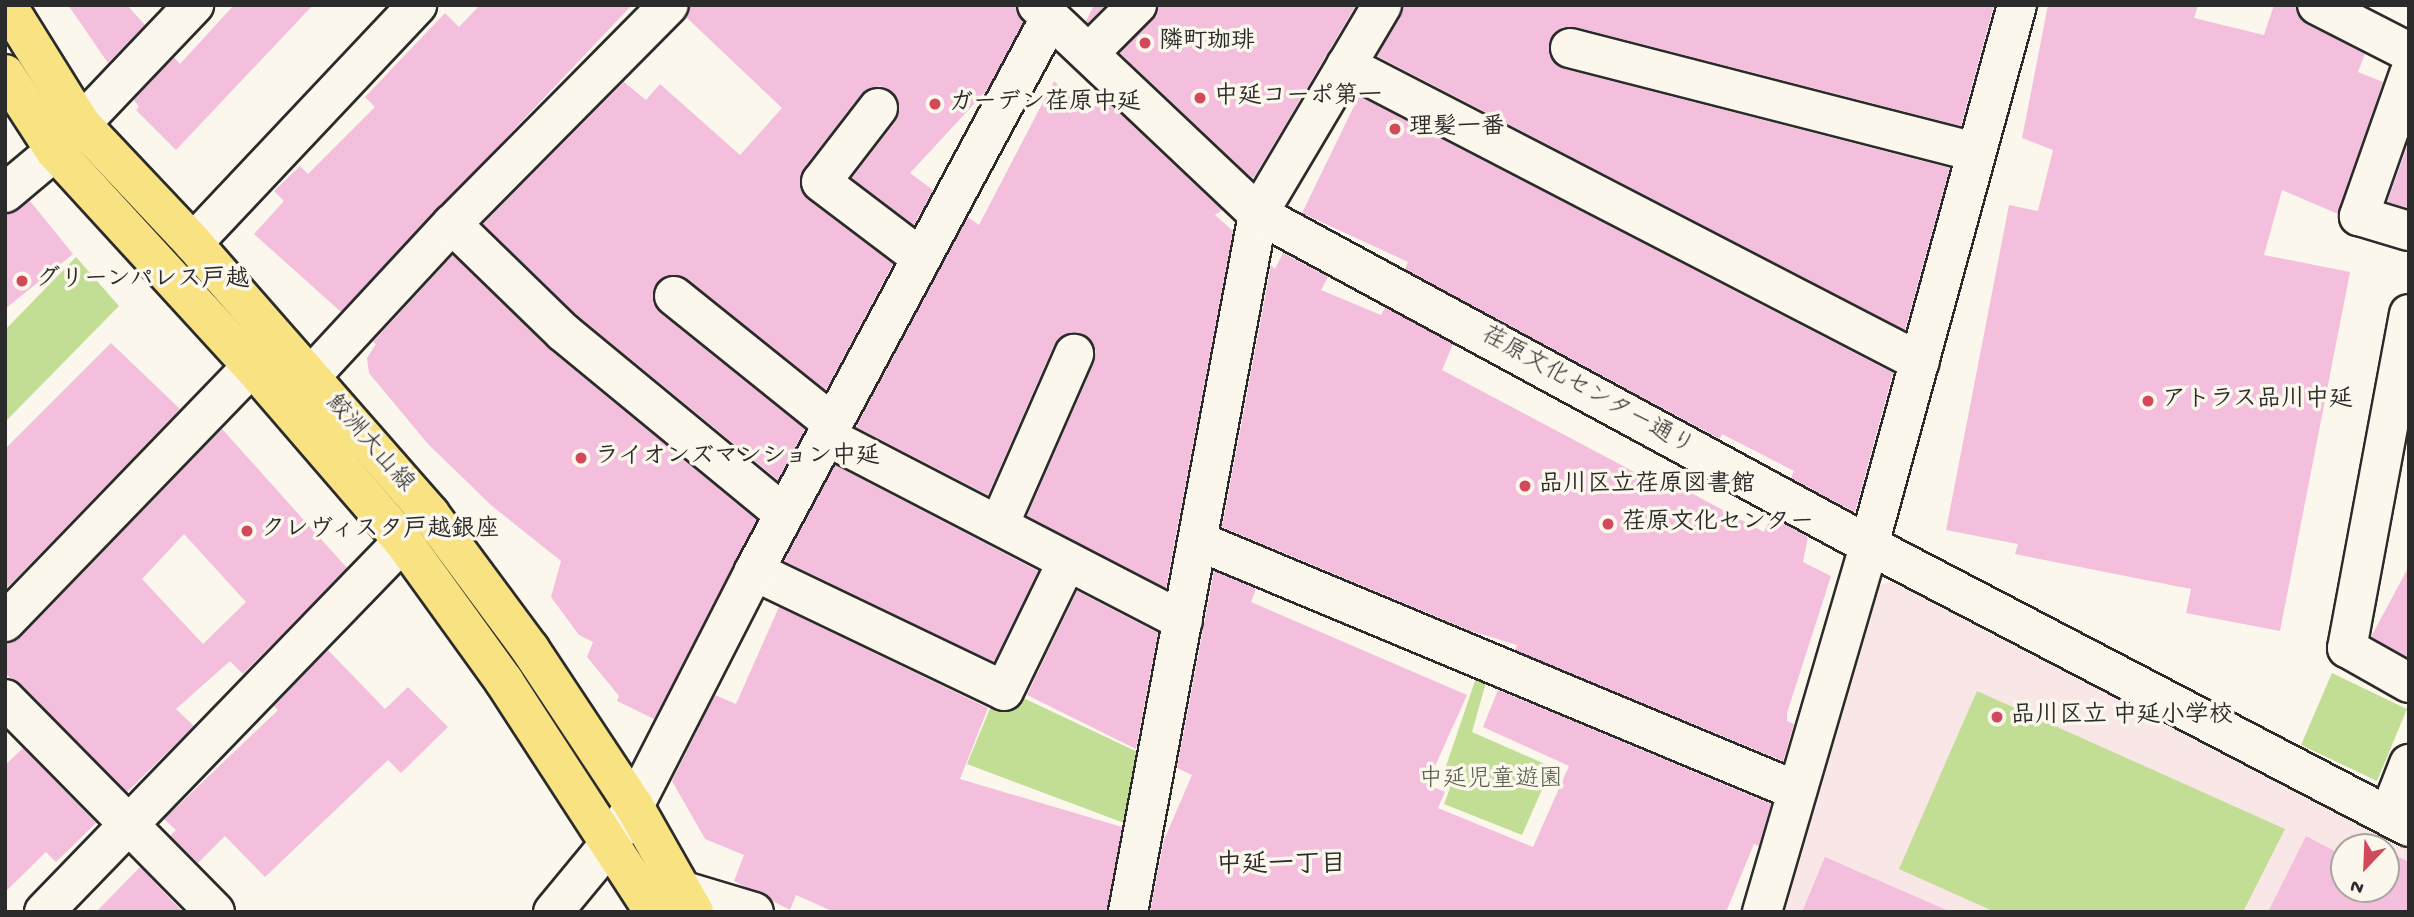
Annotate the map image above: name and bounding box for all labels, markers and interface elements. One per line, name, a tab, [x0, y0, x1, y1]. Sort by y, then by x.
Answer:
place label: 隣町珈琲	[1159, 29, 1255, 57]
marker: 隣町珈琲	[1137, 35, 1153, 51]
place label: 中延コーポ第一	[1214, 84, 1382, 112]
place label: ガーデン荏原中延	[949, 90, 1141, 118]
marker: 中延コーポ第一	[1192, 90, 1208, 106]
marker: ガーデン荏原中延	[927, 96, 943, 112]
place label: 理髪一番	[1409, 115, 1505, 143]
marker: 理髪一番	[1387, 121, 1403, 137]
place label: グリーンパレス戸越	[36, 267, 252, 295]
marker: グリーンパレス戸越	[14, 273, 30, 289]
street label: 荏原文化センター通り	[1475, 321, 1699, 463]
place label: アトラス品川中延	[2162, 387, 2354, 415]
street label: 鮫洲大山線	[319, 389, 419, 499]
marker: アトラス品川中延	[2140, 393, 2156, 409]
place label: ライオンズマンション中延	[595, 444, 883, 472]
marker: ライオンズマンション中延	[573, 450, 589, 466]
place label: 品川区立荏原図書館	[1539, 472, 1755, 500]
marker: 品川区立荏原図書館	[1517, 478, 1533, 494]
place label: 荏原文化センター	[1622, 510, 1814, 538]
marker: 荏原文化センター	[1600, 516, 1616, 532]
place label: クレヴィスタ戸越銀座	[261, 517, 501, 545]
marker: クレヴィスタ戸越銀座	[239, 523, 255, 539]
place label: 品川区立 中延小学校	[2011, 703, 2233, 731]
marker: 品川区立 中延小学校	[1989, 709, 2005, 725]
park label: 中延児童遊園	[1419, 767, 1563, 795]
north arrow	[2330, 833, 2400, 903]
district label: 中延一丁目	[1216, 851, 1346, 883]
text: N	[2347, 873, 2368, 899]

